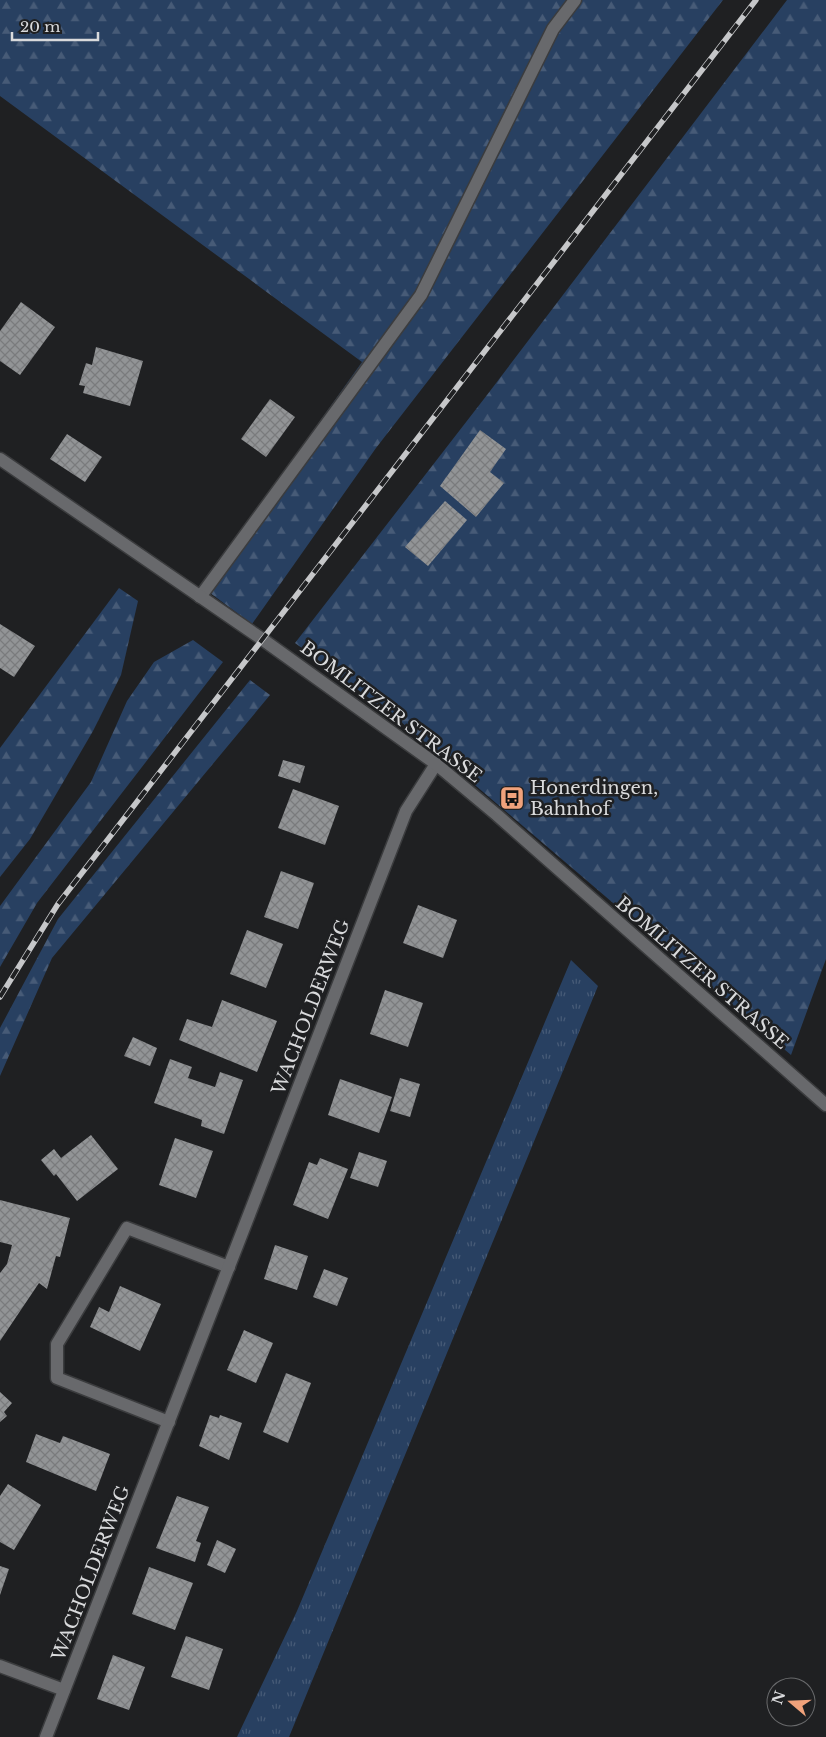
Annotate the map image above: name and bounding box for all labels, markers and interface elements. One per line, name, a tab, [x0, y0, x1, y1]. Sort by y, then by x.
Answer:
scale bar	[12, 10, 99, 42]
text: 20 m	[20, 17, 60, 36]
street label: BOMLITZER STRASSE	[296, 637, 486, 787]
place label: Honerdingen, Bahnhof	[530, 777, 658, 820]
bus stop icon: Honerdingen, Bahnhof	[499, 785, 525, 811]
street label: BOMLITZER STRASSE	[611, 892, 793, 1054]
street label: WACHOLDERWEG	[267, 916, 355, 1099]
street label: WACHOLDERWEG	[47, 1482, 135, 1665]
north arrow	[766, 1677, 816, 1727]
text: N	[768, 1689, 789, 1707]

